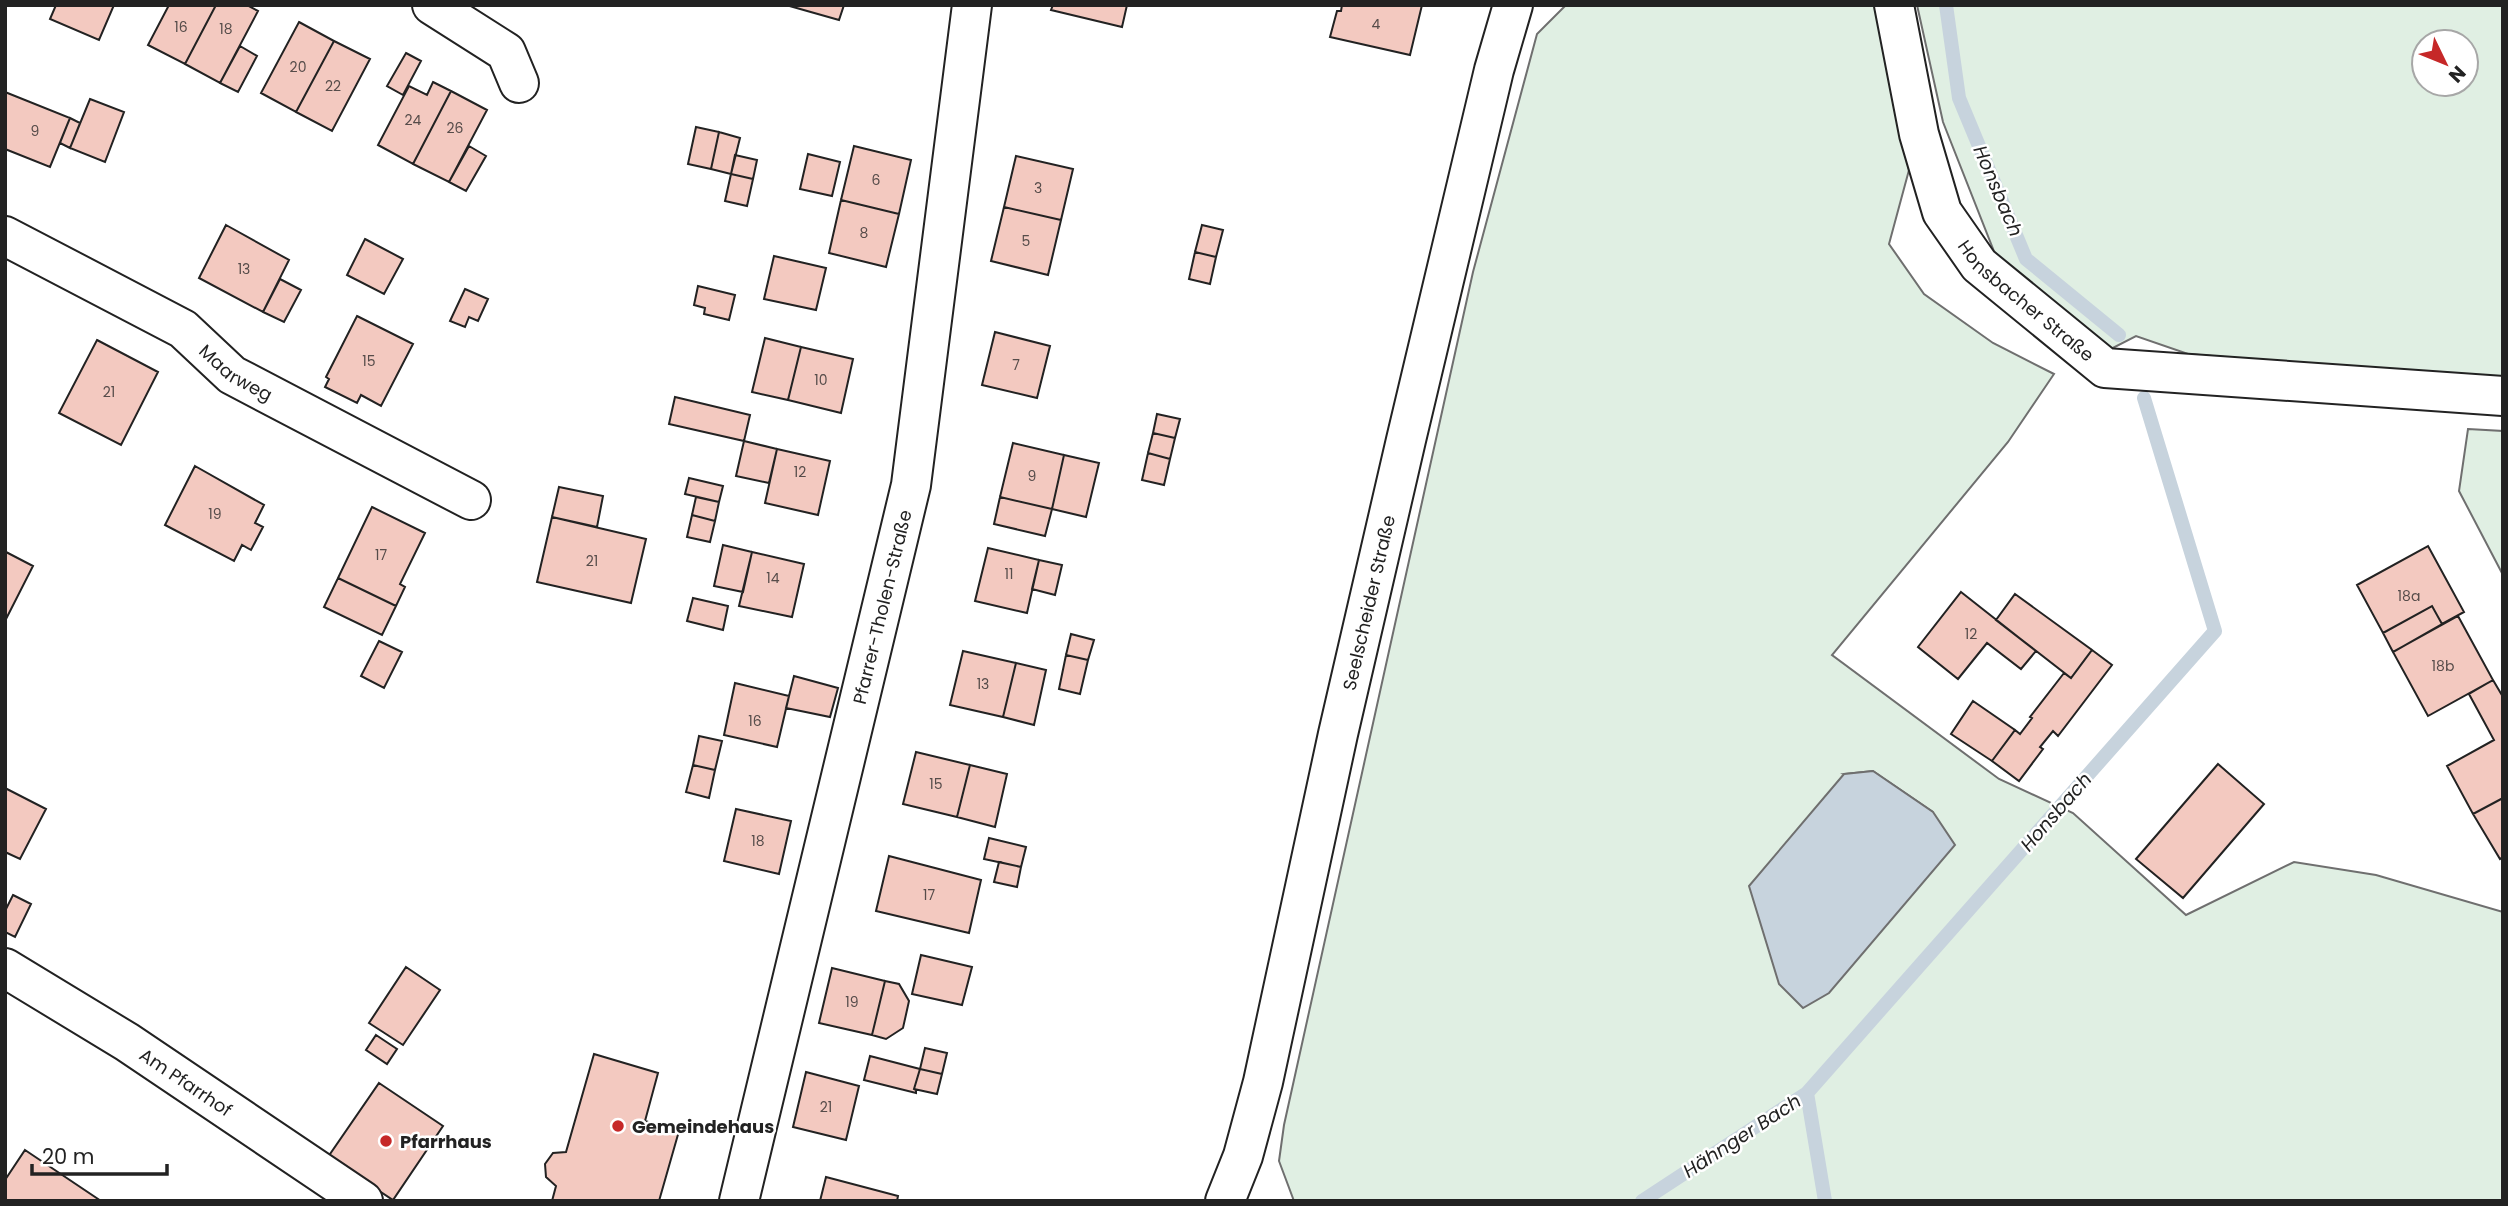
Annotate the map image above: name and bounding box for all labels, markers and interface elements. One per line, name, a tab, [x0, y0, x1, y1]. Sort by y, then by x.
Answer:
house number: 4	[1372, 14, 1381, 34]
house number: 16	[174, 17, 188, 37]
house number: 18	[219, 19, 233, 39]
north arrow	[2410, 28, 2480, 98]
house number: 20	[290, 57, 306, 77]
text: N	[2442, 60, 2472, 89]
house number: 22	[325, 76, 341, 96]
house number: 24	[405, 110, 422, 130]
house number: 26	[447, 118, 464, 138]
house number: 9	[31, 121, 39, 141]
water label: Honsbach	[1967, 141, 2029, 241]
house number: 6	[872, 170, 881, 190]
house number: 3	[1034, 178, 1042, 198]
house number: 8	[860, 223, 869, 243]
house number: 5	[1022, 231, 1030, 251]
street label: Honsbacher Straße	[1953, 235, 2100, 367]
house number: 13	[238, 259, 250, 279]
street label: Maarweg	[194, 338, 277, 407]
house number: 15	[362, 351, 376, 371]
house number: 7	[1012, 355, 1020, 375]
house number: 10	[814, 370, 828, 390]
house number: 21	[103, 382, 115, 402]
house number: 12	[794, 462, 806, 482]
house number: 9	[1028, 466, 1036, 486]
house number: 19	[208, 504, 222, 524]
street label: Pfarrer-Tholen-Straße	[846, 507, 917, 707]
street label: Seelscheider Straße	[1336, 512, 1401, 693]
house number: 17	[375, 545, 387, 565]
house number: 21	[586, 551, 598, 571]
house number: 11	[1005, 564, 1013, 584]
house number: 14	[766, 568, 780, 588]
house number: 18a	[2398, 586, 2420, 606]
house number: 12	[1965, 624, 1977, 644]
house number: 18b	[2432, 656, 2454, 676]
house number: 13	[977, 674, 989, 694]
house number: 16	[748, 711, 762, 731]
water label: Honsbach	[2014, 767, 2098, 857]
house number: 15	[929, 774, 943, 794]
house number: 18	[751, 831, 765, 851]
house number: 17	[923, 885, 935, 905]
house number: 19	[845, 992, 859, 1012]
street label: Am Pfarrhof	[135, 1042, 237, 1122]
water label: Hähnger Bach	[1678, 1088, 1806, 1184]
house number: 21	[820, 1097, 832, 1117]
place label: Gemeindehaus	[632, 1114, 774, 1139]
marker: Gemeindehaus	[610, 1118, 626, 1134]
place label: Pfarrhaus	[400, 1129, 492, 1154]
scale bar	[32, 1132, 166, 1176]
marker: Pfarrhaus	[378, 1133, 394, 1149]
text: 20 m	[42, 1142, 95, 1171]

